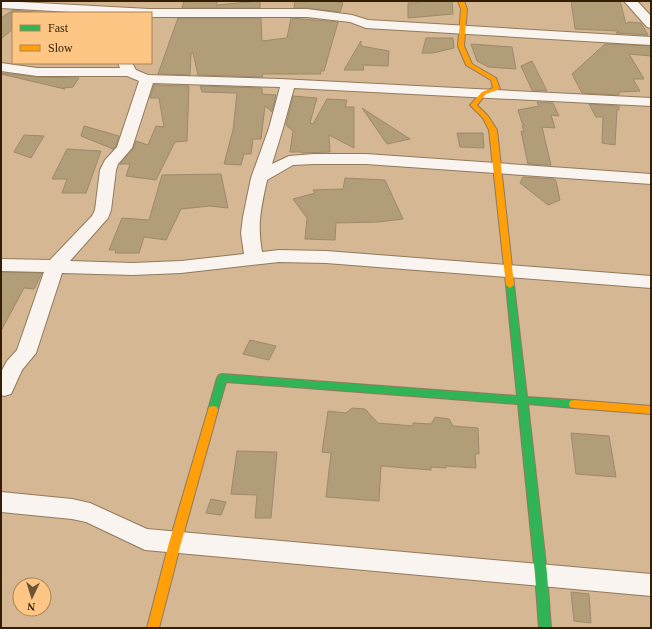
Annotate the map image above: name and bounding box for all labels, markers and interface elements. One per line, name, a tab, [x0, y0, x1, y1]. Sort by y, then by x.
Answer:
legend	[12, 12, 152, 64]
text: Fast	[48, 21, 69, 35]
text: Slow	[48, 41, 73, 55]
north arrow	[12, 577, 52, 617]
text: N	[27, 601, 36, 613]

